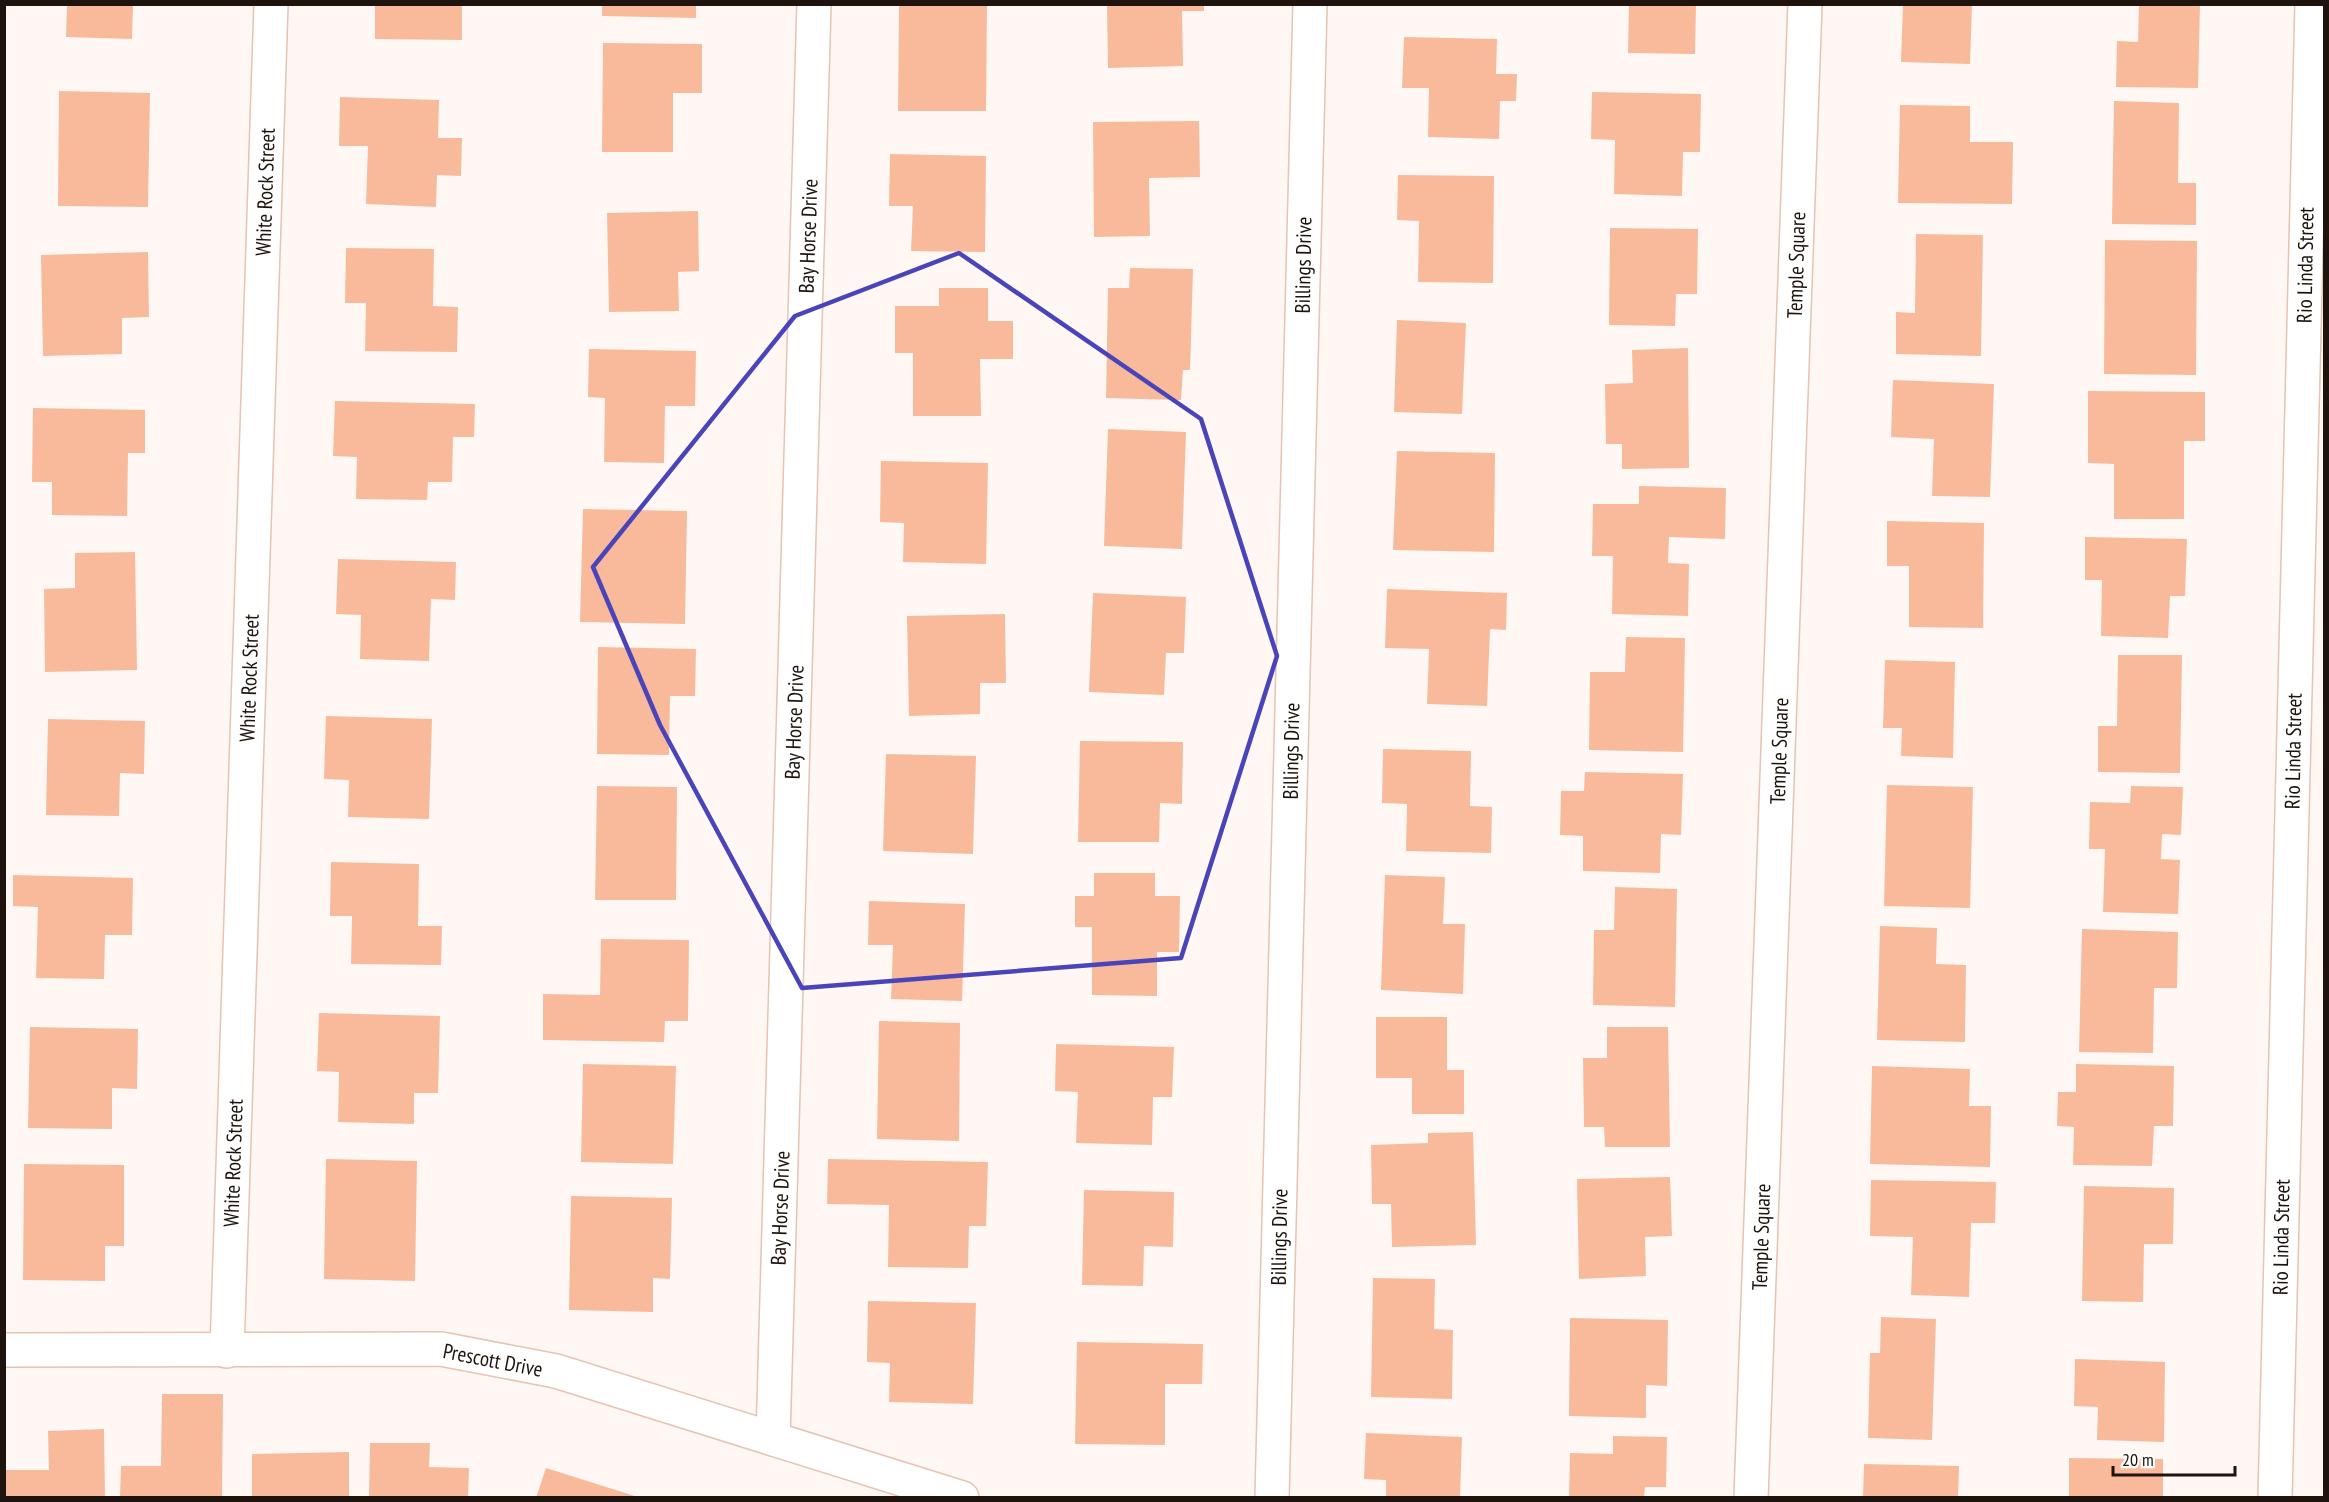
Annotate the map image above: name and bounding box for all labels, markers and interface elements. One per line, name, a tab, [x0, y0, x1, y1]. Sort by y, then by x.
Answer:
street label: White Rock Street	[249, 127, 281, 256]
street label: Bay Horse Drive	[793, 178, 823, 294]
street label: Rio Linda Street	[2290, 207, 2320, 323]
street label: Temple Square	[1781, 211, 1811, 319]
street label: Billings Drive	[1289, 216, 1317, 314]
street label: White Rock Street	[233, 613, 265, 742]
street label: Bay Horse Drive	[779, 664, 809, 780]
street label: Rio Linda Street	[2278, 693, 2308, 809]
street label: Temple Square	[1764, 697, 1794, 805]
street label: Billings Drive	[1277, 702, 1305, 800]
street label: White Rock Street	[217, 1098, 249, 1227]
street label: Bay Horse Drive	[765, 1150, 795, 1266]
street label: Rio Linda Street	[2266, 1179, 2296, 1295]
street label: Temple Square	[1746, 1183, 1776, 1291]
street label: Billings Drive	[1265, 1188, 1293, 1286]
street label: Prescott Drive	[441, 1337, 545, 1383]
scale bar	[2113, 1439, 2234, 1477]
text: 20 m	[2122, 1448, 2154, 1471]

